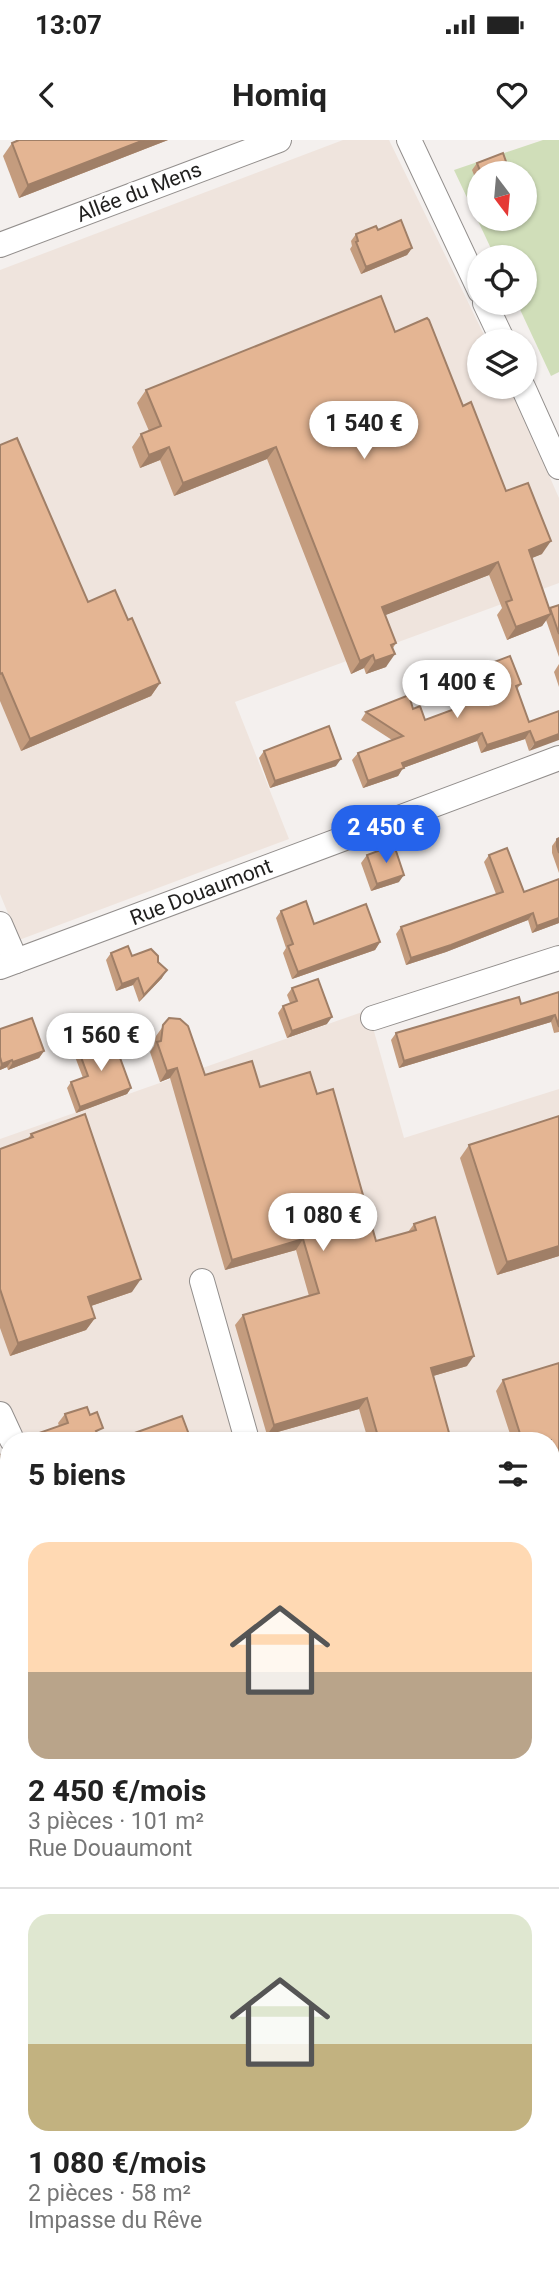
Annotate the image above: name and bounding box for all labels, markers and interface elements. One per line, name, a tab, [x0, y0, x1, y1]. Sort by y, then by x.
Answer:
text: 13:07	[35, 10, 102, 40]
icon: back	[28, 76, 66, 114]
text: Homiq	[232, 76, 327, 114]
icon: heart	[493, 76, 531, 114]
street label: Allée du Mens	[73, 157, 205, 227]
north arrow	[467, 161, 537, 231]
map controls	[467, 161, 537, 399]
button: locate	[467, 245, 537, 315]
button: layers	[467, 329, 537, 399]
pin: 1 540 €	[299, 402, 429, 461]
text: 1 540 €	[325, 410, 403, 437]
pin: 1 400 €	[392, 660, 522, 720]
text: 1 400 €	[418, 669, 496, 696]
pin: 2 450 €	[321, 806, 451, 865]
text: 2 450 €	[347, 814, 425, 841]
street label: Rue Douaumont	[127, 854, 275, 930]
pin: 1 560 €	[36, 1014, 166, 1073]
text: 1 560 €	[62, 1022, 140, 1049]
pin: 1 080 €	[258, 1194, 388, 1253]
text: 1 080 €	[284, 1202, 362, 1229]
icon: filters	[494, 1455, 532, 1493]
text: 5 biens	[28, 1457, 126, 1492]
icon: home	[217, 1587, 343, 1713]
text: 2 450 €/mois	[28, 1773, 206, 1808]
text: 3 pièces · 101 m²	[28, 1808, 204, 1835]
text: Rue Douaumont	[28, 1835, 192, 1862]
icon: home	[217, 1959, 343, 2085]
text: 1 080 €/mois	[28, 2145, 206, 2180]
text: 2 pièces · 58 m²	[28, 2180, 191, 2207]
text: Impasse du Rêve	[28, 2207, 202, 2234]

